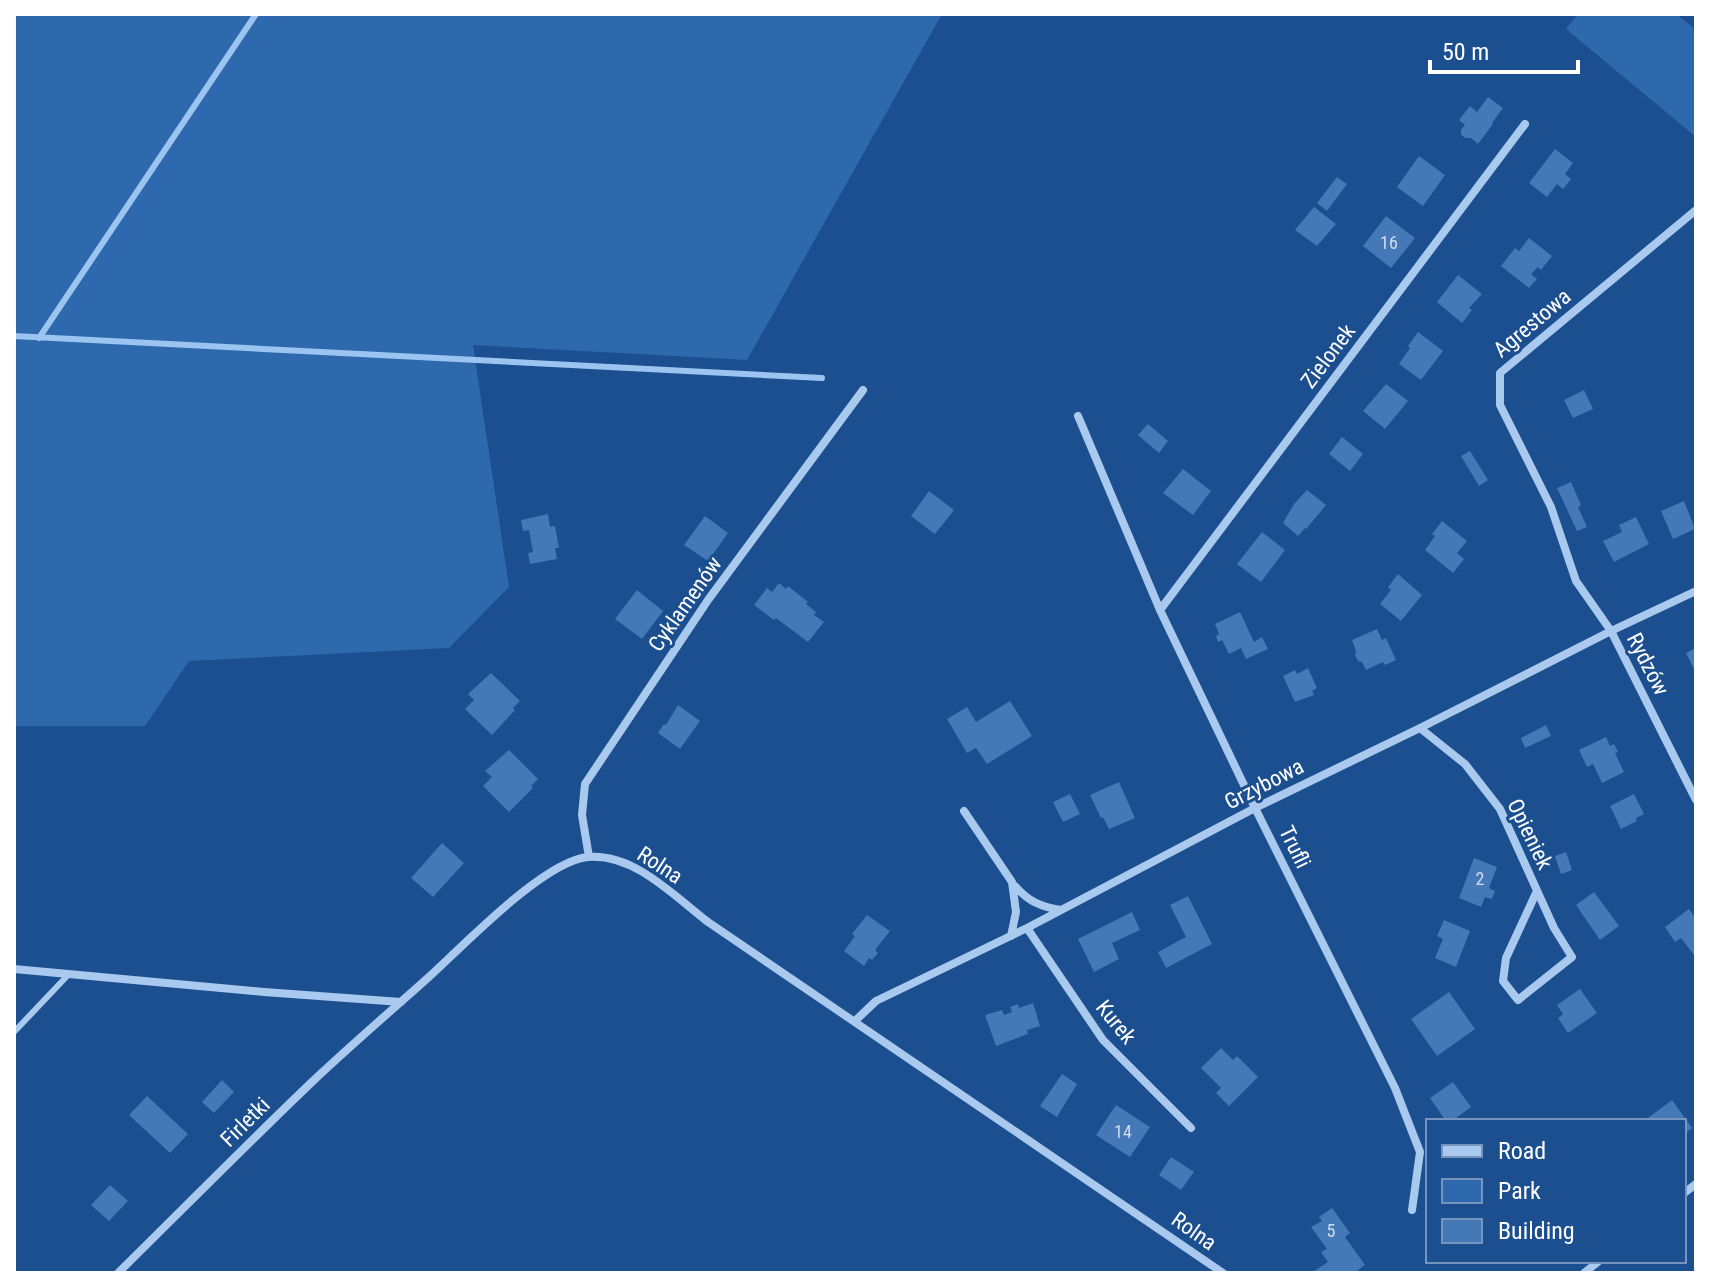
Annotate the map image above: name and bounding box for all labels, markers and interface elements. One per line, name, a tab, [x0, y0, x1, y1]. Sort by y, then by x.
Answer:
scale bar	[1430, 24, 1578, 74]
text: 50 m	[1442, 38, 1489, 66]
house number: 16	[1380, 232, 1398, 253]
street label: Agrestowa	[1489, 284, 1575, 362]
street label: Zielonek	[1296, 319, 1360, 393]
street label: Cyklamenów	[643, 552, 727, 656]
street label: Rydzów	[1622, 629, 1674, 699]
street label: Grzybowa	[1220, 754, 1308, 814]
street label: Opieniek	[1502, 795, 1558, 873]
street label: Trufli	[1274, 822, 1316, 872]
street label: Rolna	[633, 841, 687, 889]
house number: 2	[1476, 868, 1485, 889]
street label: Kurek	[1091, 995, 1141, 1049]
street label: Firletki	[215, 1092, 275, 1152]
legend	[1426, 1119, 1686, 1263]
house number: 14	[1114, 1121, 1132, 1142]
text: Road	[1498, 1137, 1546, 1165]
text: Park	[1498, 1177, 1541, 1205]
street label: Rolna	[1167, 1207, 1221, 1255]
text: Building	[1498, 1217, 1575, 1245]
house number: 5	[1327, 1220, 1336, 1241]

